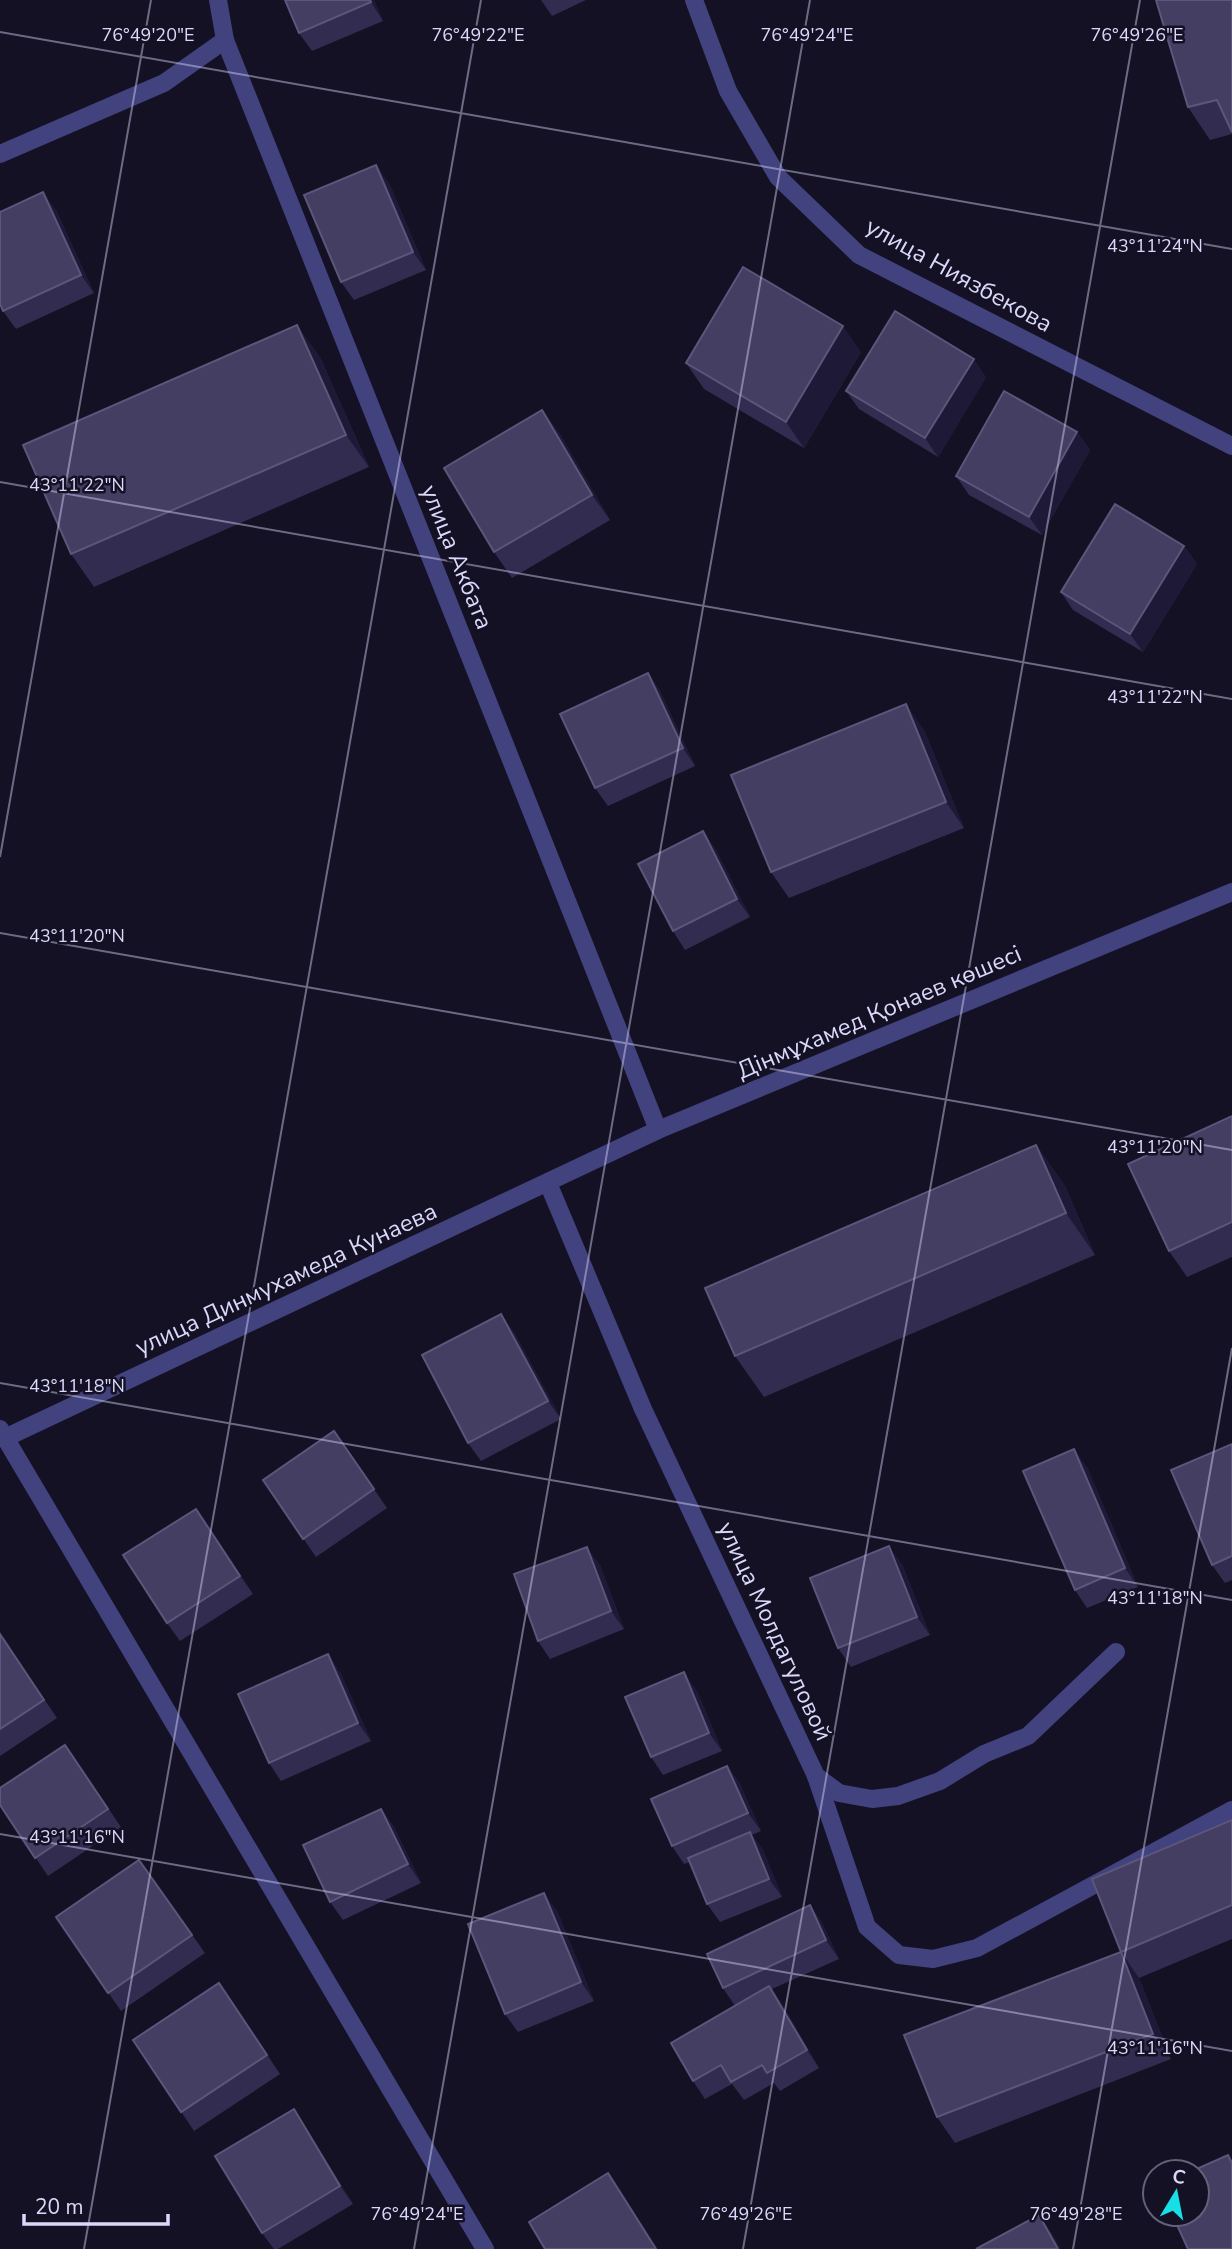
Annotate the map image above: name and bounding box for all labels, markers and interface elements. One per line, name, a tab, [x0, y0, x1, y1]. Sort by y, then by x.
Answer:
text: 76°49'20"E	[102, 23, 195, 47]
text: 76°49'22"E	[432, 23, 525, 47]
text: 76°49'24"E	[761, 23, 854, 47]
text: 76°49'26"E	[1091, 23, 1184, 47]
street label: улица Ниязбекова	[860, 210, 1058, 340]
text: 43°11'24"N	[1107, 234, 1203, 258]
text: 43°11'22"N	[29, 473, 125, 497]
street label: улица Акбата	[413, 480, 501, 634]
text: 43°11'22"N	[1107, 685, 1203, 709]
text: 43°11'20"N	[29, 924, 125, 948]
street label: Дінмұхамед Қонаев көшесі	[732, 937, 1026, 1087]
text: 43°11'20"N	[1107, 1135, 1203, 1159]
street label: улица Динмухамеда Кунаева	[130, 1195, 442, 1363]
text: 43°11'18"N	[29, 1374, 125, 1398]
street label: улица Молдагуловой	[710, 1516, 840, 1746]
text: 43°11'18"N	[1107, 1586, 1203, 1610]
text: 43°11'16"N	[29, 1825, 125, 1849]
text: 43°11'16"N	[1107, 2036, 1203, 2060]
north arrow	[1141, 2158, 1211, 2228]
text: С	[1170, 2163, 1187, 2191]
scale bar	[24, 2182, 168, 2226]
text: 20 m	[35, 2193, 84, 2221]
text: 76°49'24"E	[371, 2202, 464, 2226]
text: 76°49'26"E	[700, 2202, 793, 2226]
text: 76°49'28"E	[1030, 2202, 1123, 2226]

